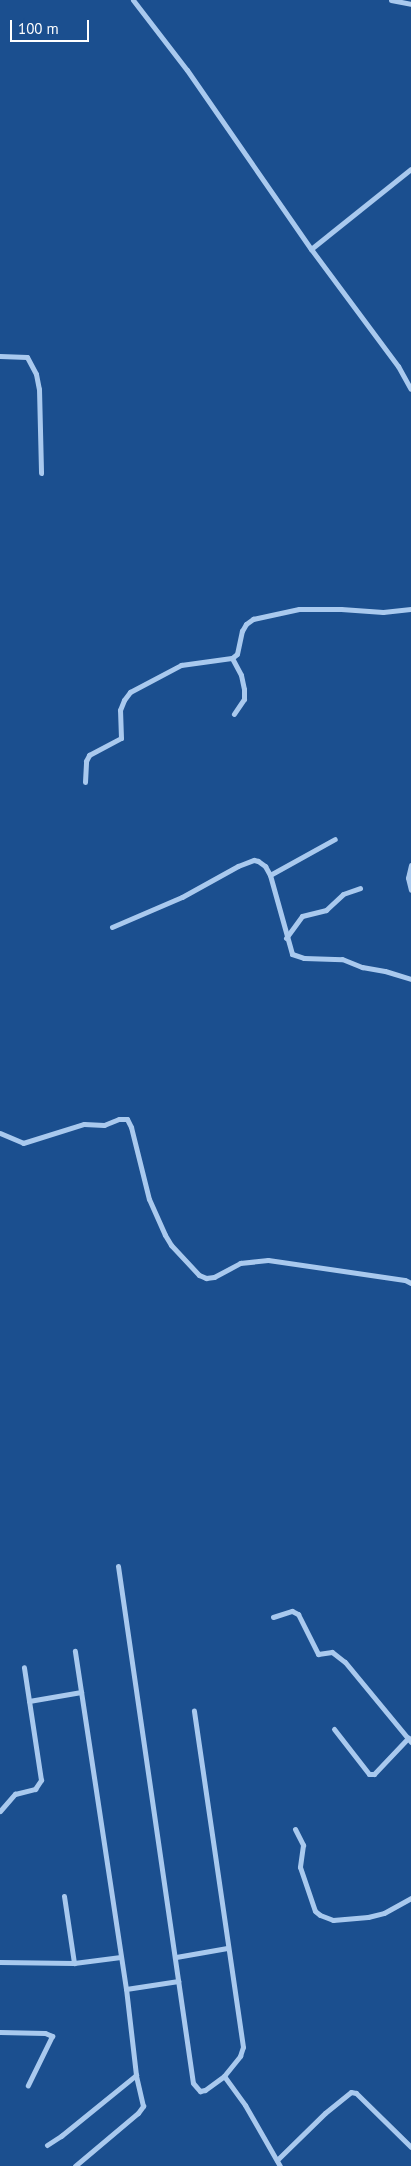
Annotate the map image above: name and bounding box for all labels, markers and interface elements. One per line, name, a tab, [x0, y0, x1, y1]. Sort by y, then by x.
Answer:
scale bar	[12, 10, 91, 42]
text: 100 m	[18, 19, 59, 38]

